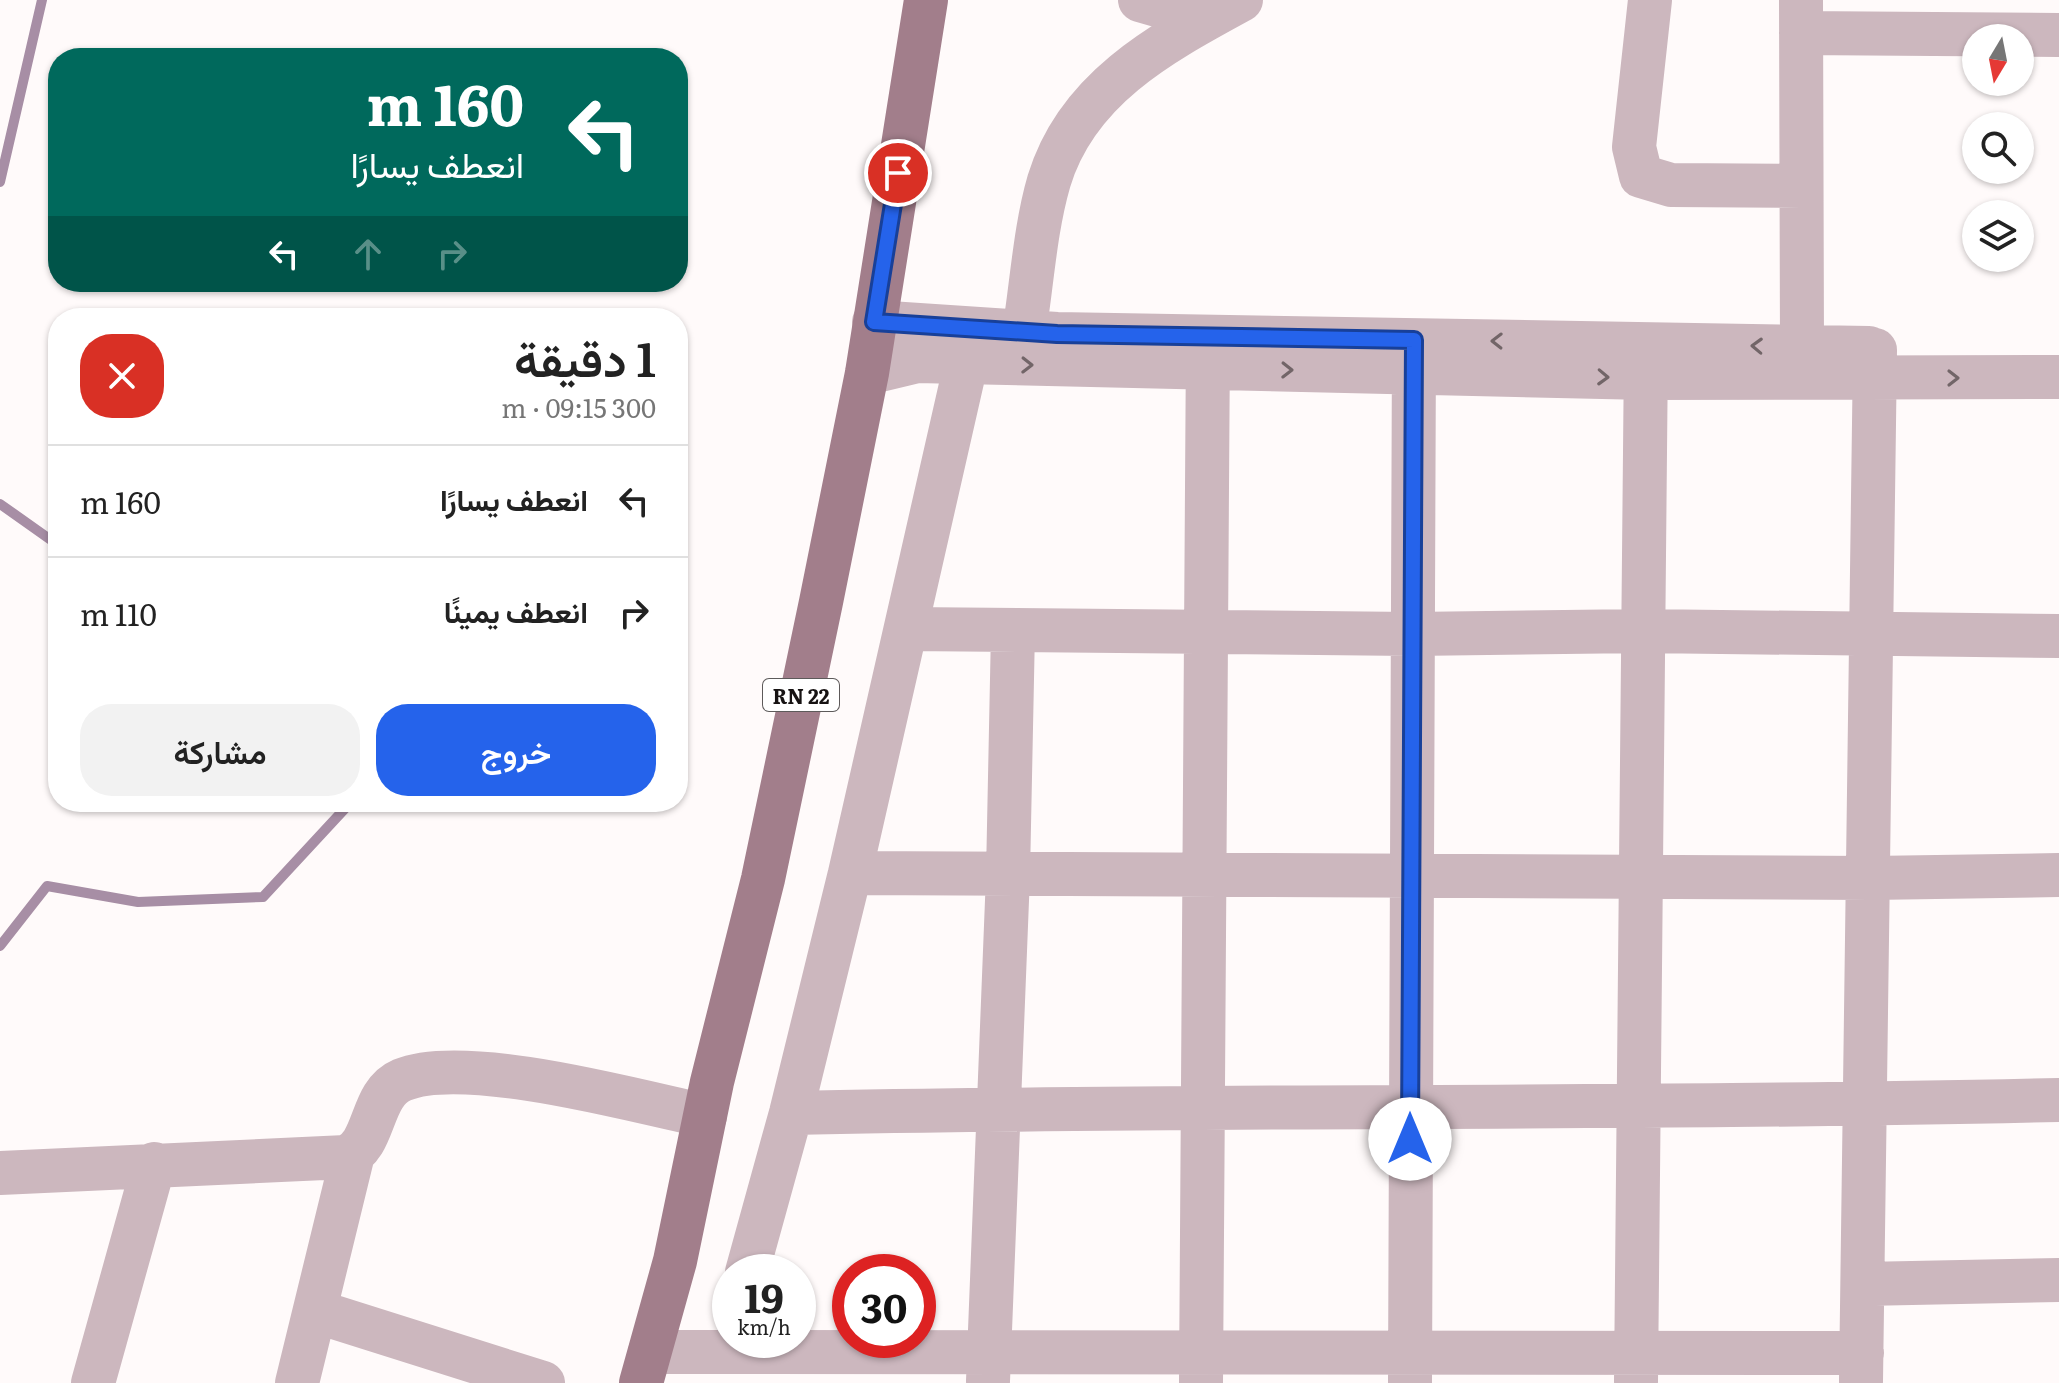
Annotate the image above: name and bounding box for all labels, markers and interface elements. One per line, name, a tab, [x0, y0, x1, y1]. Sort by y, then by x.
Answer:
north arrow	[1962, 24, 2034, 96]
map controls	[1962, 24, 2034, 272]
text: 160 m	[367, 60, 524, 143]
icon: left	[552, 80, 656, 184]
button: search	[1962, 112, 2034, 184]
text: انعطف يسارًا	[351, 136, 524, 189]
pin	[864, 139, 932, 207]
icon: arrive	[876, 151, 920, 195]
button: layers	[1962, 200, 2034, 272]
icon: left	[262, 232, 306, 276]
icon: ahead	[346, 232, 390, 276]
icon: right	[430, 232, 474, 276]
text: 1 دقيقة	[514, 321, 656, 392]
one-way arrow	[1490, 332, 1503, 350]
button: close	[80, 334, 164, 418]
one-way arrow	[1750, 338, 1763, 355]
one-way arrow	[1021, 356, 1034, 374]
one-way arrow	[1281, 361, 1294, 378]
one-way arrow	[1597, 368, 1610, 385]
one-way arrow	[1947, 369, 1960, 387]
text: 300 m · 09:15	[501, 387, 656, 426]
text: انعطف يسارًا	[440, 476, 588, 520]
text: 160 m	[80, 479, 161, 523]
icon: left	[612, 479, 656, 523]
text: انعطف يمينًا	[444, 588, 588, 632]
text: 110 m	[80, 591, 157, 635]
icon: right	[612, 591, 656, 635]
road number: RN 22	[763, 679, 839, 711]
button: مشاركة	[80, 704, 360, 796]
button: خروج	[376, 704, 656, 796]
position arrow	[1368, 1097, 1452, 1181]
speed limit sign: 30	[832, 1254, 936, 1358]
text: 19	[744, 1266, 784, 1325]
text: km/h	[737, 1311, 791, 1341]

